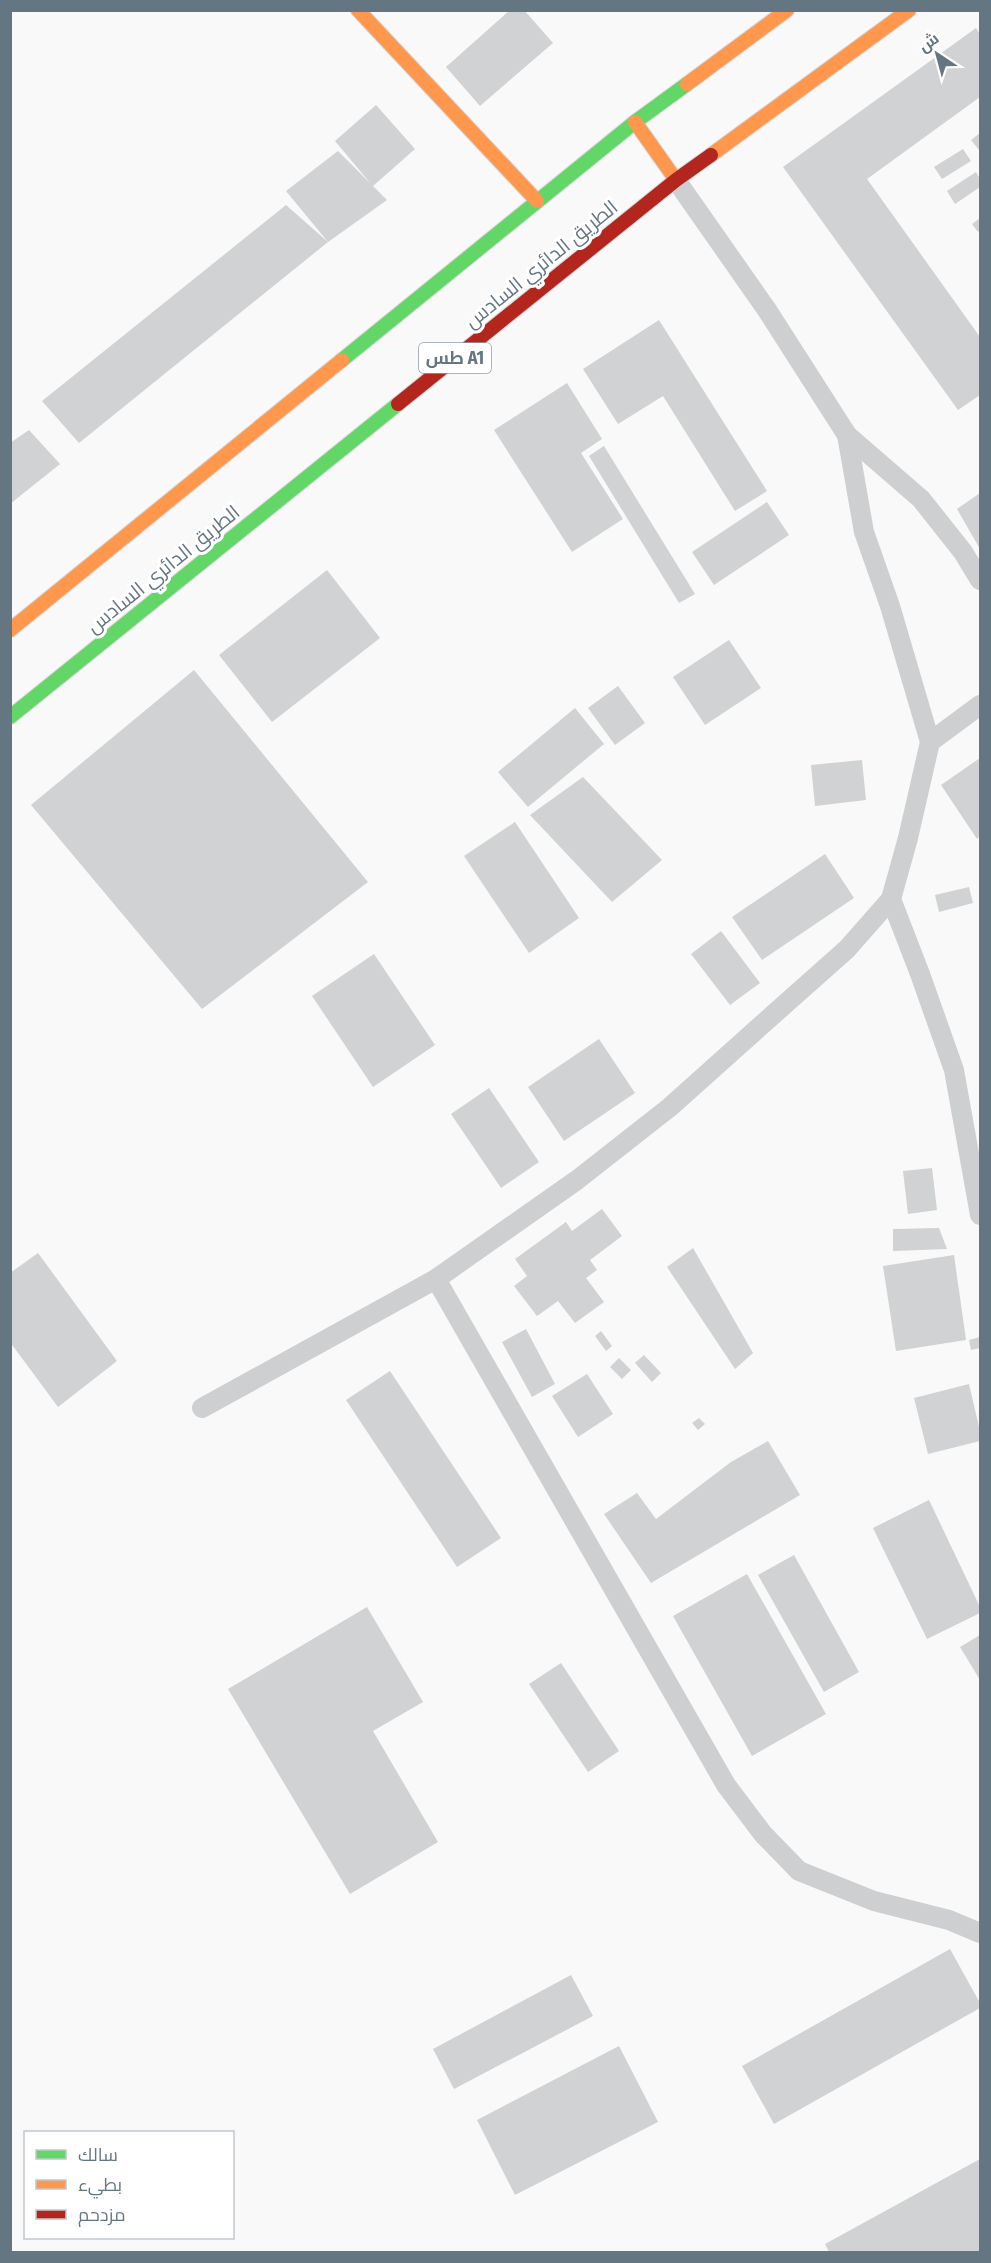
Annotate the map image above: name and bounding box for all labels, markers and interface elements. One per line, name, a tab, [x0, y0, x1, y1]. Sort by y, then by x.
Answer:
north arrow	[907, 24, 967, 84]
text: ش	[915, 29, 942, 56]
street label: الطريق الدائري السادس	[460, 195, 625, 336]
road number: طس A1	[419, 343, 491, 373]
street label: الطريق الدائري السادس	[82, 500, 247, 641]
legend	[24, 2131, 234, 2239]
text: سالك	[78, 2144, 118, 2166]
text: بطيء	[78, 2174, 122, 2199]
text: مزدحم	[78, 2204, 126, 2227]

